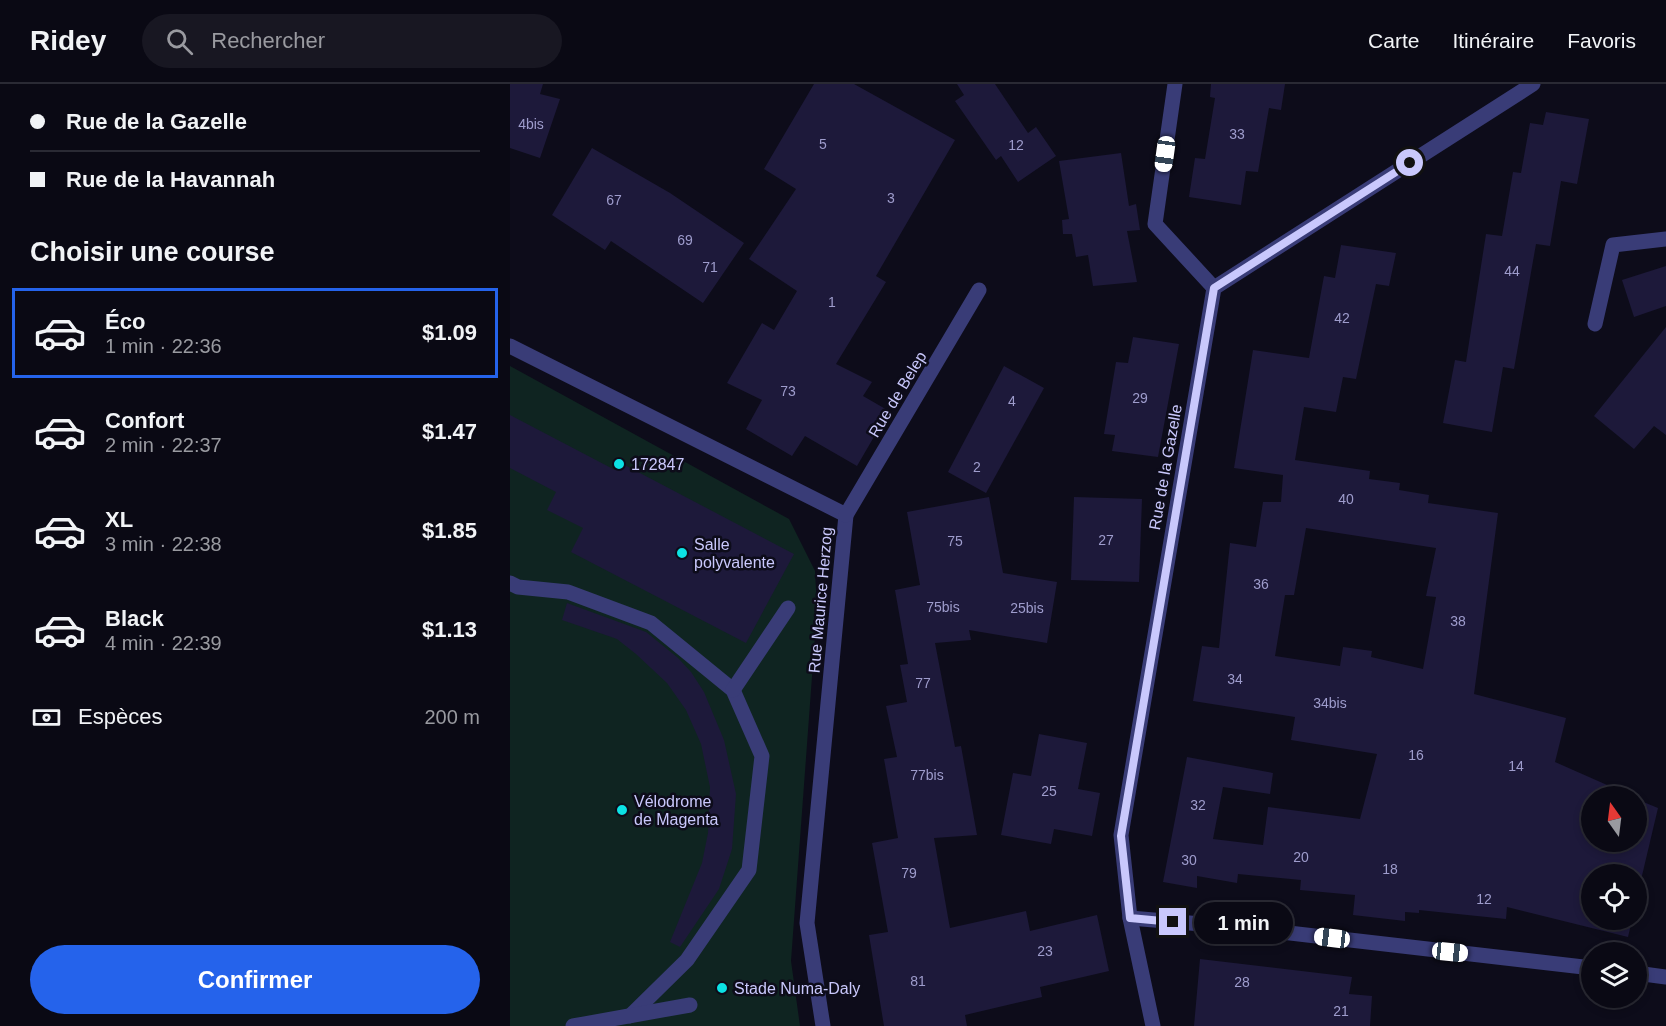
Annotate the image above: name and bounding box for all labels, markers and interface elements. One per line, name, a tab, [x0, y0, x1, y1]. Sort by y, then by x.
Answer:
search box	[142, 14, 562, 68]
text: Ridey	[30, 25, 106, 56]
icon: search	[163, 25, 196, 58]
text: Rechercher	[211, 28, 325, 53]
text: Carte	[1368, 29, 1419, 52]
text: Itinéraire	[1452, 29, 1534, 52]
text: Favoris	[1567, 29, 1636, 52]
text: Rue de la Gazelle	[66, 109, 247, 134]
house number: 4bis	[518, 116, 544, 132]
house number: 33	[1229, 126, 1245, 142]
car	[1154, 135, 1176, 173]
house number: 5	[819, 136, 827, 152]
house number: 12	[1008, 137, 1024, 153]
route start	[1396, 149, 1423, 176]
text: Rue de la Havannah	[66, 167, 275, 192]
house number: 3	[887, 190, 895, 206]
house number: 67	[606, 192, 622, 208]
house number: 69	[677, 232, 693, 248]
text: Choisir une course	[30, 237, 275, 267]
house number: 71	[702, 259, 718, 275]
house number: 44	[1504, 263, 1520, 279]
house number: 1	[828, 294, 836, 310]
icon: car	[33, 306, 87, 360]
text: Éco	[105, 309, 145, 334]
house number: 42	[1334, 310, 1350, 326]
text: $1.09	[422, 320, 477, 345]
text: 1 min · 22:36	[105, 335, 222, 357]
street label: Rue de Belep	[865, 348, 930, 440]
house number: 73	[780, 383, 796, 399]
house number: 29	[1132, 390, 1148, 406]
house number: 4	[1008, 393, 1016, 409]
street label: Rue de la Gazelle	[1146, 403, 1185, 531]
icon: car	[33, 405, 87, 459]
text: Confort	[105, 408, 184, 433]
text: $1.47	[422, 419, 477, 444]
text: 2 min · 22:37	[105, 434, 222, 456]
place label: 172847	[631, 456, 684, 473]
marker: 172847	[612, 457, 626, 471]
house number: 2	[973, 459, 981, 475]
house number: 40	[1338, 491, 1354, 507]
icon: car	[33, 504, 87, 558]
text: XL	[105, 507, 133, 532]
text: $1.85	[422, 518, 477, 543]
street label: Rue Maurice Herzog	[806, 526, 835, 674]
house number: 27	[1098, 532, 1114, 548]
text: 3 min · 22:38	[105, 533, 222, 555]
house number: 75	[947, 533, 963, 549]
place label: Salle polyvalente	[694, 536, 775, 571]
marker: Salle polyvalente	[675, 546, 689, 560]
house number: 36	[1253, 576, 1269, 592]
house number: 75bis	[926, 599, 960, 615]
house number: 25bis	[1010, 600, 1044, 616]
icon: car	[33, 603, 87, 657]
text: Black	[105, 606, 164, 631]
house number: 38	[1450, 613, 1466, 629]
text: $1.13	[422, 617, 477, 642]
text: 4 min · 22:39	[105, 632, 222, 654]
house number: 34	[1227, 671, 1243, 687]
house number: 77	[915, 675, 931, 691]
house number: 34bis	[1313, 695, 1347, 711]
icon: cash	[30, 701, 63, 734]
text: Espèces	[78, 704, 162, 729]
text: 200 m	[424, 706, 480, 728]
house number: 16	[1408, 747, 1424, 763]
house number: 14	[1508, 758, 1524, 774]
house number: 77bis	[910, 767, 944, 783]
house number: 25	[1041, 783, 1057, 799]
north arrow	[1581, 786, 1647, 852]
map controls	[1581, 786, 1647, 1008]
place label: Vélodrome de Magenta	[634, 793, 719, 828]
house number: 32	[1190, 797, 1206, 813]
marker: Vélodrome de Magenta	[615, 803, 629, 817]
house number: 20	[1293, 849, 1309, 865]
house number: 30	[1181, 852, 1197, 868]
house number: 18	[1382, 861, 1398, 877]
button: locate	[1581, 864, 1647, 930]
house number: 79	[901, 865, 917, 881]
house number: 12	[1476, 891, 1492, 907]
callout: 1 min	[1194, 901, 1293, 943]
route end	[1159, 908, 1186, 935]
text: 1 min	[1217, 912, 1270, 934]
car	[1313, 927, 1351, 949]
car	[1431, 941, 1469, 963]
button: layers	[1581, 942, 1647, 1008]
house number: 23	[1037, 943, 1053, 959]
button: Confirmer	[30, 945, 480, 1014]
house number: 81	[910, 973, 926, 989]
house number: 28	[1234, 974, 1250, 990]
place label: Stade Numa-Daly	[734, 980, 860, 997]
marker: Stade Numa-Daly	[715, 981, 729, 995]
house number: 21	[1333, 1003, 1349, 1019]

